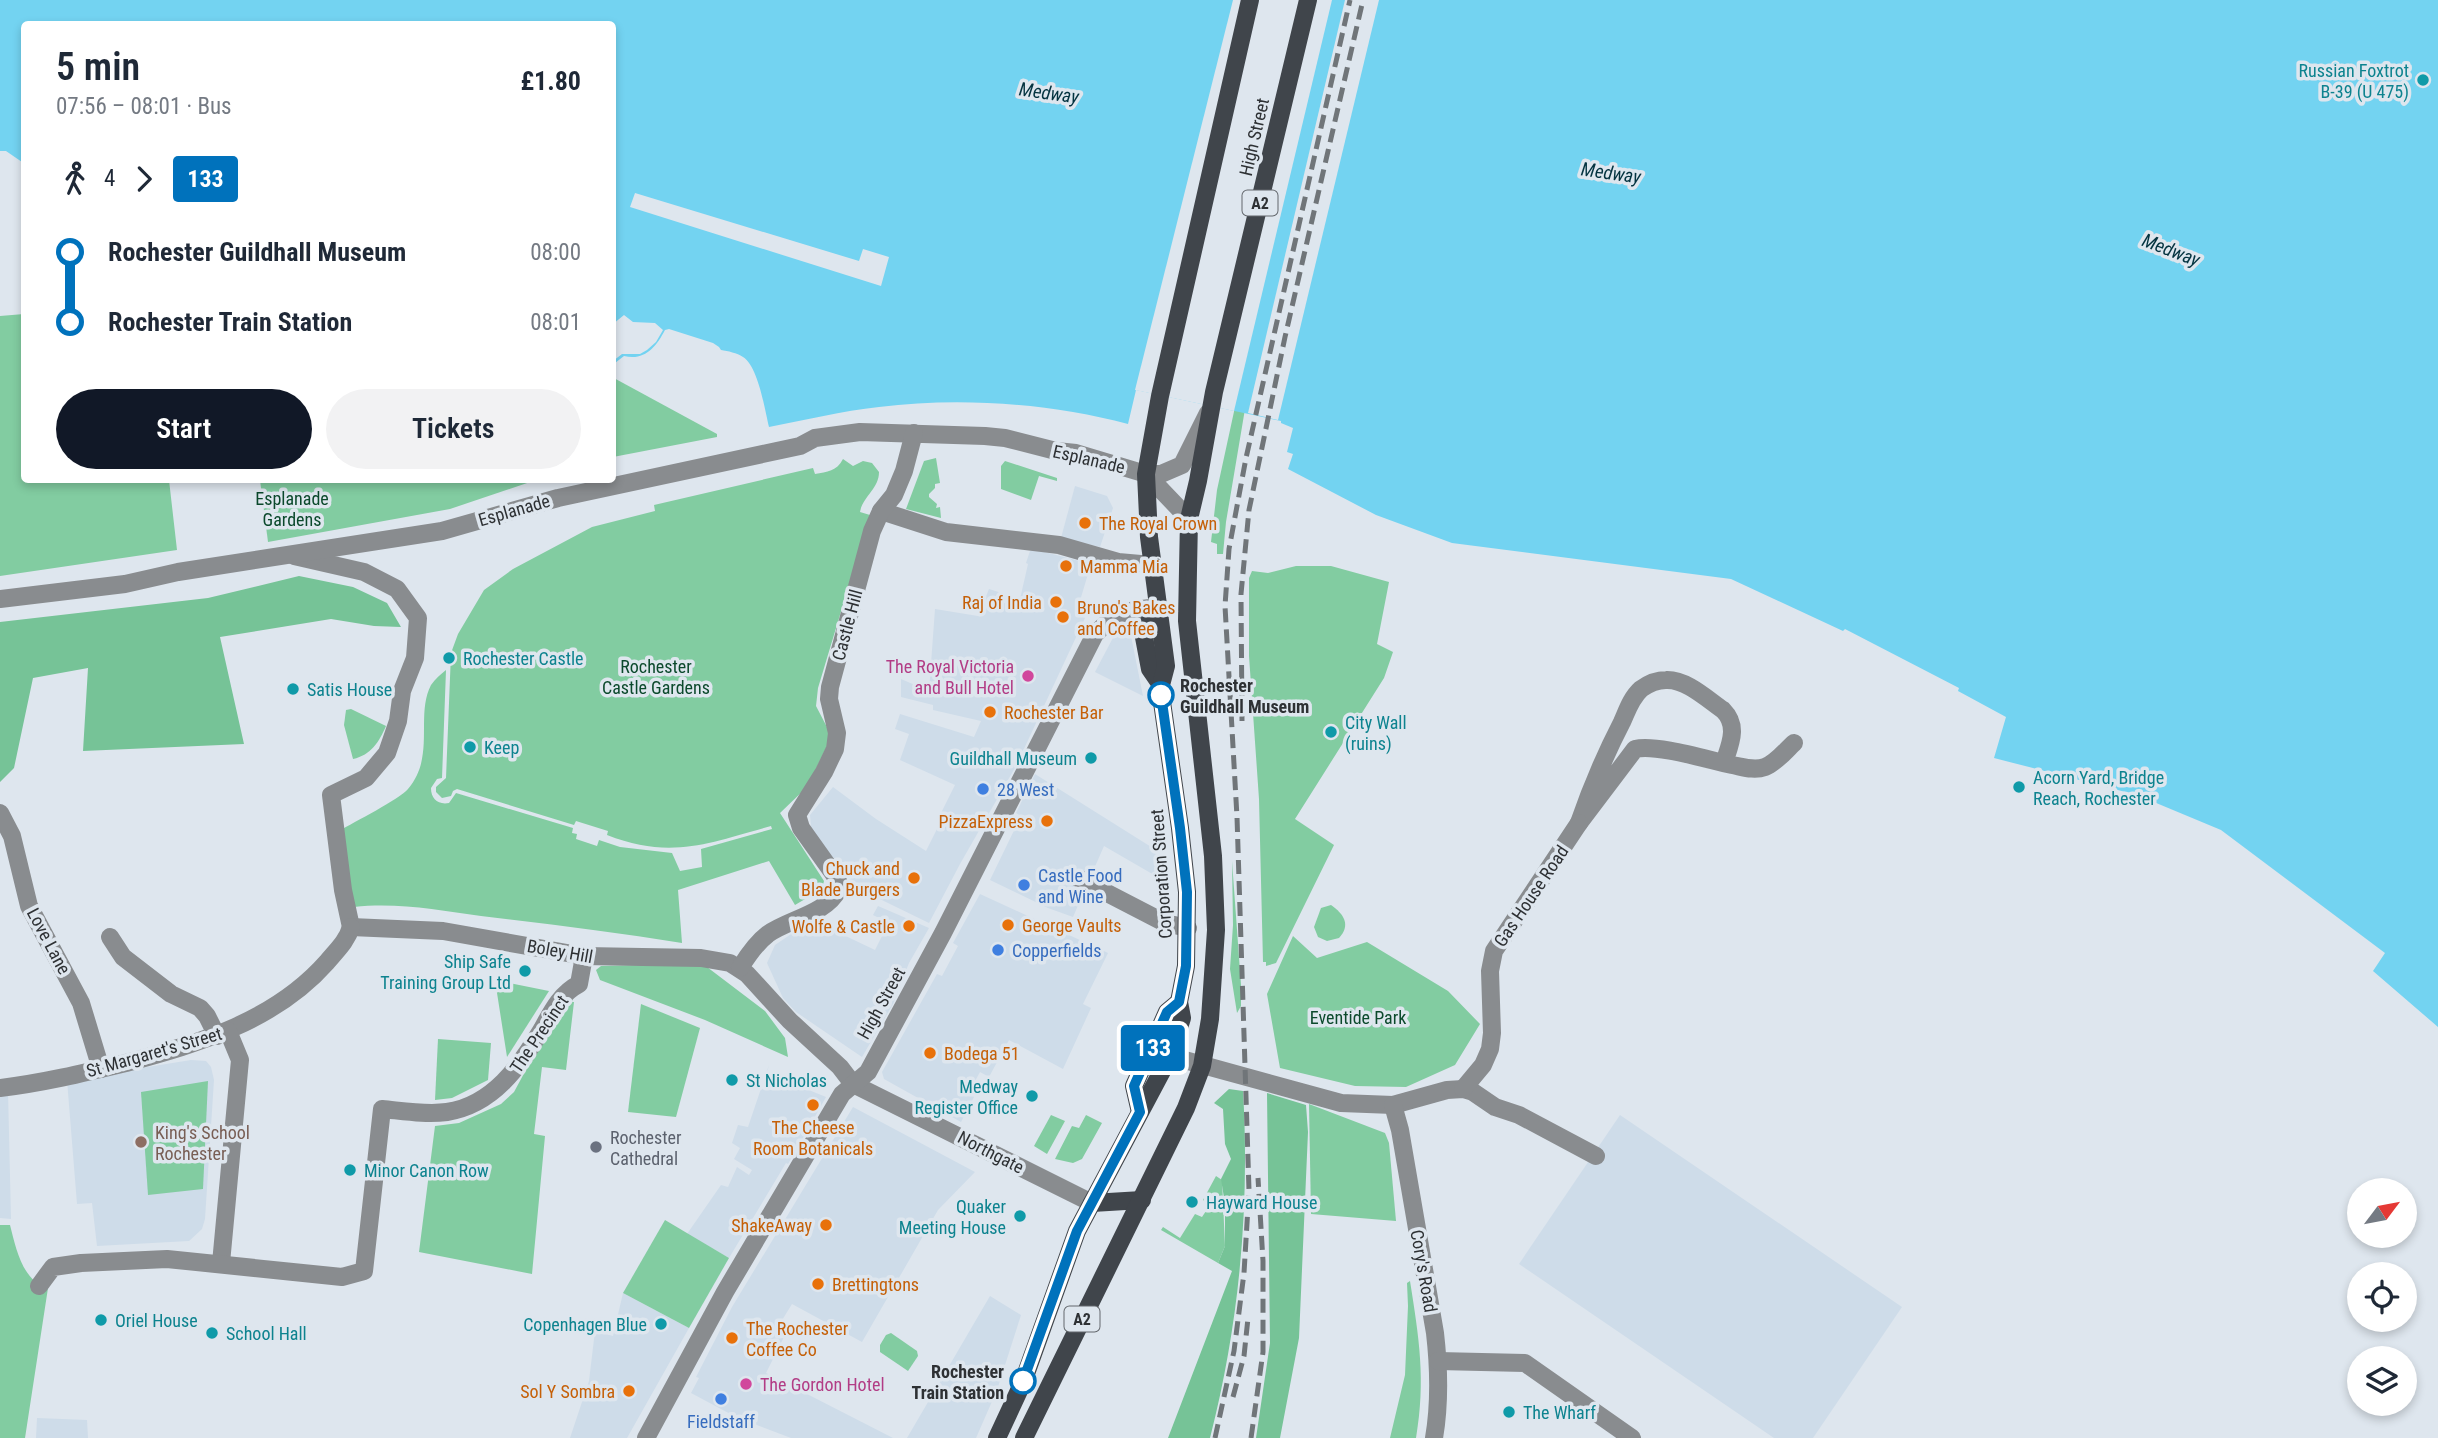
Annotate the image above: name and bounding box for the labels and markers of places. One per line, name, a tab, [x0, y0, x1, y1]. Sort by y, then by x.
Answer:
place label: Russian Foxtrot B-39 (U 475)	[2299, 60, 2409, 103]
marker: Russian Foxtrot B-39 (U 475)	[2415, 72, 2431, 88]
place label: The Royal Crown	[1099, 513, 1217, 534]
marker: The Royal Crown	[1077, 515, 1093, 531]
place label: Mamma Mia	[1080, 556, 1168, 577]
marker: Mamma Mia	[1058, 558, 1074, 574]
place label: Raj of India	[962, 592, 1042, 613]
marker: Raj of India	[1048, 594, 1064, 610]
place label: Bruno's Bakes and Coffee	[1077, 597, 1175, 639]
marker: Bruno's Bakes and Coffee	[1055, 609, 1071, 625]
place label: Rochester Castle	[463, 648, 584, 669]
marker: Rochester Castle	[441, 650, 457, 666]
place label: The Royal Victoria and Bull Hotel	[886, 656, 1014, 698]
marker: The Royal Victoria and Bull Hotel	[1020, 668, 1036, 684]
place label: Rochester Guildhall Museum	[1180, 675, 1309, 717]
place label: Satis House	[307, 679, 392, 700]
marker: Satis House	[285, 681, 301, 697]
marker: Rochester Guildhall Museum	[1148, 682, 1174, 708]
place label: Rochester Bar	[1004, 702, 1104, 723]
marker: Rochester Bar	[982, 704, 998, 720]
place label: City Wall (ruins)	[1345, 712, 1407, 755]
marker: City Wall (ruins)	[1323, 724, 1339, 740]
place label: Keep	[484, 737, 519, 758]
marker: Keep	[462, 739, 478, 755]
place label: Guildhall Museum	[950, 748, 1077, 769]
marker: Guildhall Museum	[1083, 750, 1099, 766]
place label: Acorn Yard, Bridge Reach, Rochester	[2033, 767, 2164, 809]
place label: 28 West	[997, 779, 1054, 800]
marker: Acorn Yard, Bridge Reach, Rochester	[2011, 779, 2027, 795]
marker: 28 West	[975, 781, 991, 797]
place label: PizzaExpress	[939, 811, 1033, 832]
marker: PizzaExpress	[1039, 813, 1055, 829]
place label: Chuck and Blade Burgers	[801, 858, 900, 900]
place label: Castle Food and Wine	[1038, 865, 1123, 907]
marker: Chuck and Blade Burgers	[906, 870, 922, 886]
marker: Castle Food and Wine	[1016, 877, 1032, 893]
place label: George Vaults	[1022, 915, 1122, 936]
place label: Wolfe & Castle	[791, 916, 895, 937]
marker: George Vaults	[1000, 917, 1016, 933]
marker: Wolfe & Castle	[901, 918, 917, 934]
place label: Copperfields	[1012, 940, 1101, 961]
marker: Copperfields	[990, 942, 1006, 958]
place label: Ship Safe Training Group Ltd	[380, 951, 511, 993]
marker: Ship Safe Training Group Ltd	[517, 963, 533, 979]
place label: Bodega 51	[944, 1043, 1020, 1064]
marker: Bodega 51	[922, 1045, 938, 1061]
place label: St Nicholas	[746, 1070, 827, 1091]
marker: St Nicholas	[724, 1072, 740, 1088]
place label: Medway Register Office	[914, 1076, 1018, 1118]
marker: Medway Register Office	[1024, 1088, 1040, 1104]
marker: The Cheese Room Botanicals	[805, 1097, 821, 1113]
place label: The Cheese Room Botanicals	[753, 1117, 873, 1159]
place label: King's School Rochester	[155, 1122, 250, 1164]
place label: Rochester Cathedral	[610, 1127, 682, 1169]
marker: King's School Rochester	[133, 1134, 149, 1150]
marker: Rochester Cathedral	[588, 1139, 604, 1155]
place label: Minor Canon Row	[364, 1160, 489, 1181]
marker: Minor Canon Row	[342, 1162, 358, 1178]
place label: Hayward House	[1206, 1192, 1317, 1213]
marker: Hayward House	[1184, 1194, 1200, 1210]
place label: Quaker Meeting House	[899, 1196, 1007, 1238]
marker: Quaker Meeting House	[1012, 1208, 1028, 1224]
place label: ShakeAway	[731, 1215, 812, 1236]
marker: ShakeAway	[818, 1217, 834, 1233]
place label: Brettingtons	[832, 1274, 919, 1295]
marker: Brettingtons	[810, 1276, 826, 1292]
place label: Oriel House	[115, 1310, 198, 1331]
marker: Oriel House	[93, 1312, 109, 1328]
place label: Copenhagen Blue	[523, 1314, 647, 1335]
marker: Copenhagen Blue	[653, 1316, 669, 1332]
place label: The Rochester Coffee Co	[746, 1318, 849, 1360]
place label: School Hall	[226, 1323, 307, 1344]
marker: School Hall	[204, 1325, 220, 1341]
marker: The Rochester Coffee Co	[724, 1330, 740, 1346]
place label: Rochester Train Station	[912, 1361, 1004, 1403]
marker: Rochester Train Station	[1010, 1368, 1036, 1394]
place label: The Gordon Hotel	[760, 1374, 885, 1395]
marker: The Gordon Hotel	[738, 1376, 754, 1392]
place label: Sol Y Sombra	[520, 1381, 615, 1402]
marker: Sol Y Sombra	[621, 1383, 637, 1399]
marker: Fieldstaff	[713, 1391, 729, 1407]
place label: The Wharf	[1523, 1402, 1596, 1423]
marker: The Wharf	[1501, 1404, 1517, 1420]
place label: Fieldstaff	[687, 1411, 755, 1432]

